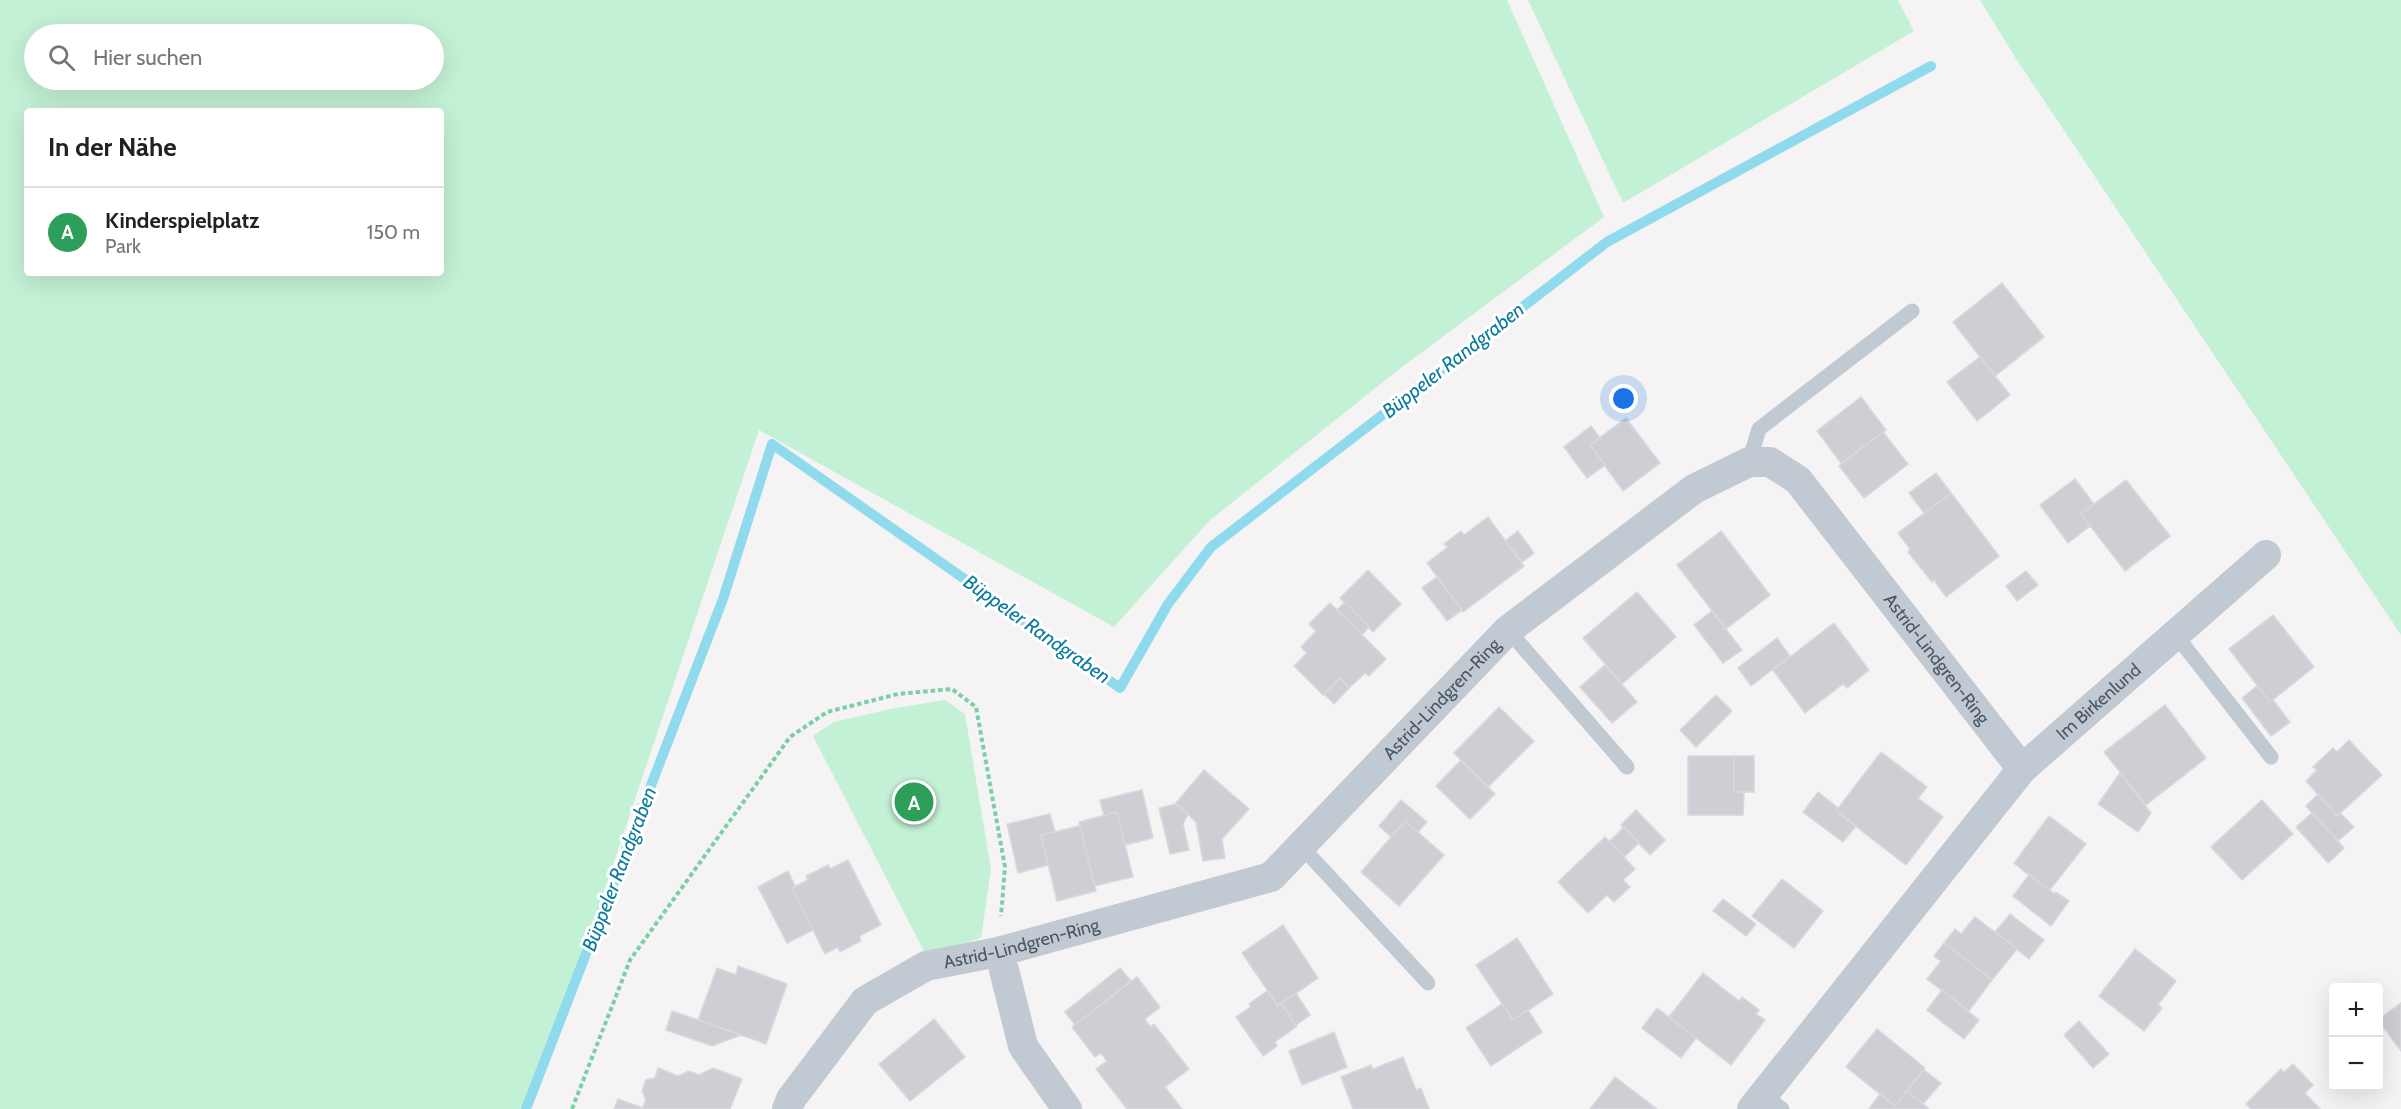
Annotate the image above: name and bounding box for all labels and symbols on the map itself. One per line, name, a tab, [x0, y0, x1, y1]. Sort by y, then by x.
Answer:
water label: Büppeler Randgraben	[1377, 297, 1529, 423]
your location	[1609, 384, 1638, 413]
water label: Büppeler Randgraben	[959, 569, 1115, 689]
street label: Astrid-Lindgren-Ring	[1879, 589, 1995, 730]
street label: Astrid-Lindgren-Ring	[1379, 633, 1506, 764]
street label: Im Birkenlund	[2052, 659, 2145, 745]
pin: A	[894, 780, 934, 824]
water label: Büppeler Randgraben	[577, 784, 661, 954]
street label: Astrid-Lindgren-Ring	[942, 913, 1103, 973]

